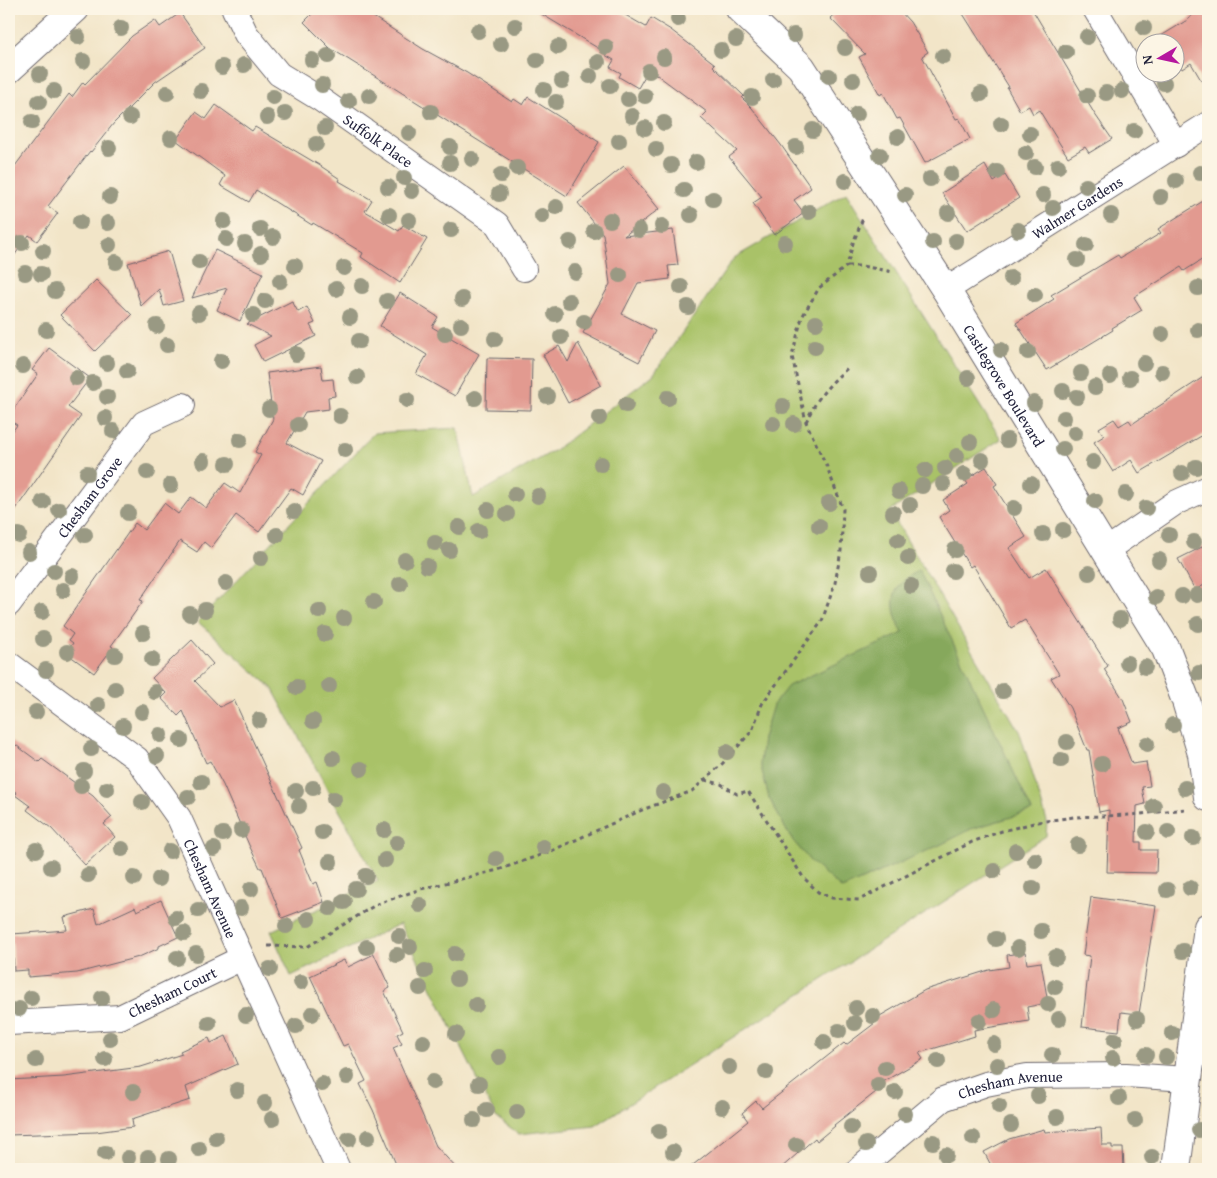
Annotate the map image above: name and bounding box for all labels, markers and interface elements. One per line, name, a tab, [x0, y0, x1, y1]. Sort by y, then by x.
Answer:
north arrow	[1134, 32, 1184, 82]
text: N	[1136, 53, 1158, 66]
street label: Suffolk Place	[339, 108, 417, 172]
street label: Walmer Gardens	[1027, 170, 1126, 244]
street label: Castlegrove Boulevard	[959, 320, 1050, 451]
street label: Chesham Grove	[52, 451, 127, 542]
street label: Chesham Avenue	[179, 835, 242, 941]
street label: Chesham Court	[124, 961, 221, 1022]
street label: Chesham Avenue	[955, 1065, 1063, 1104]

